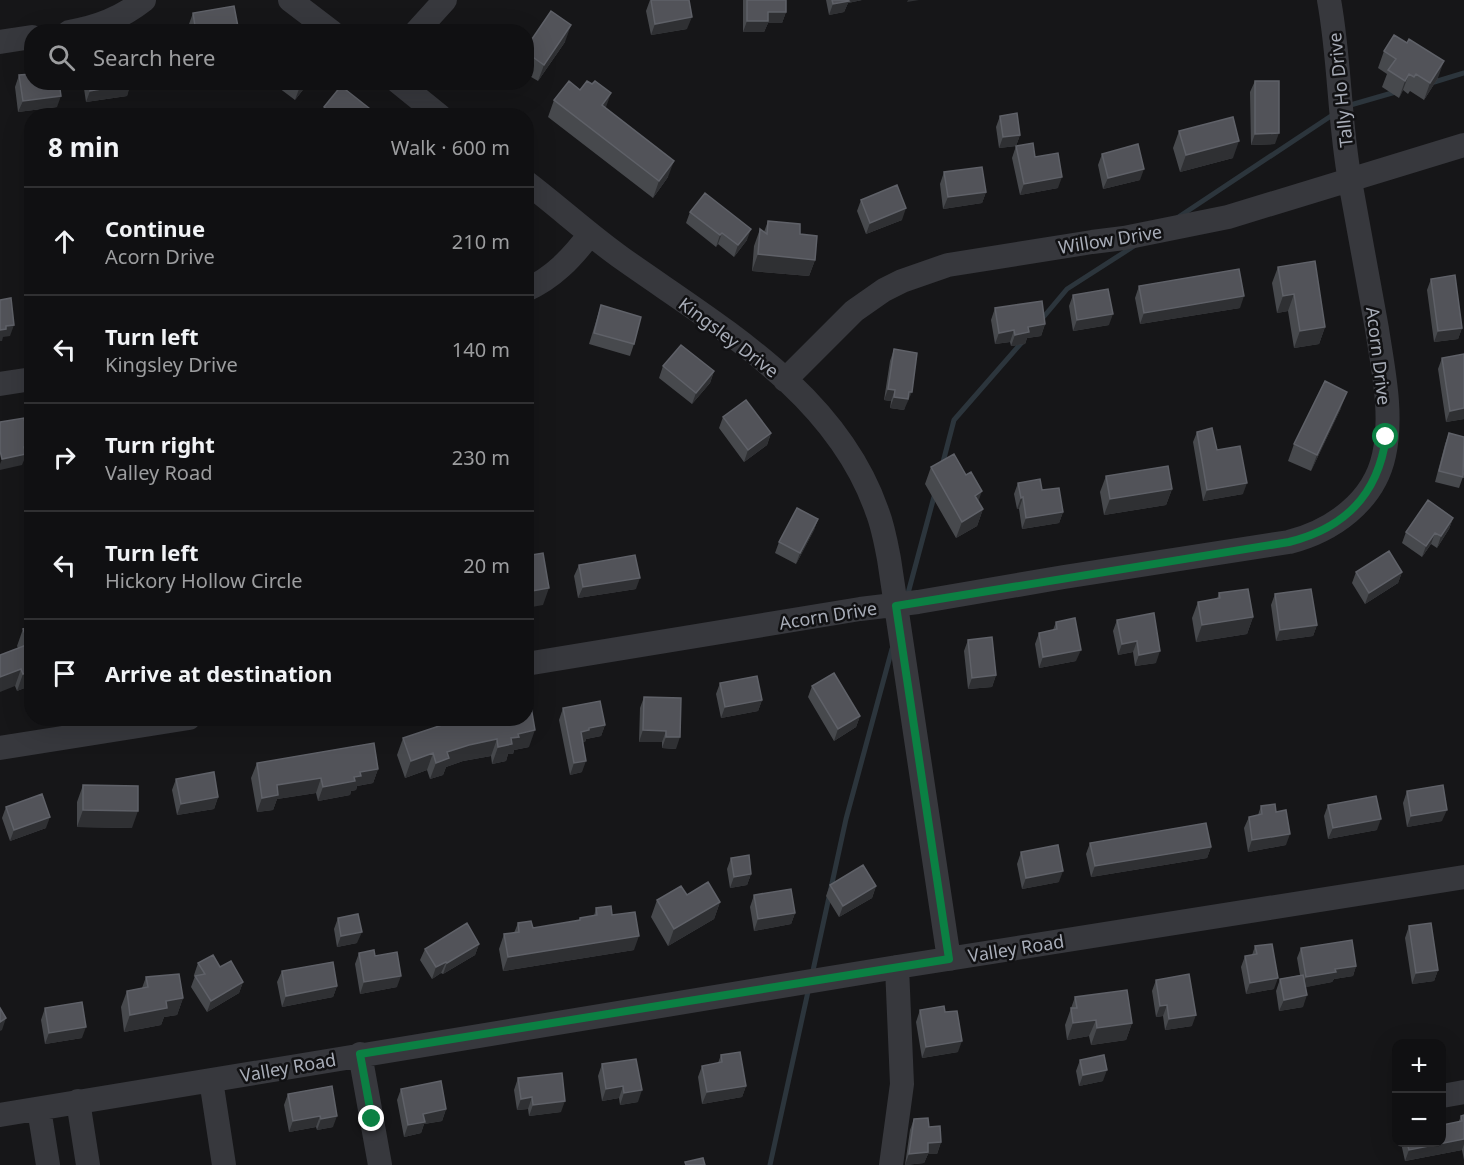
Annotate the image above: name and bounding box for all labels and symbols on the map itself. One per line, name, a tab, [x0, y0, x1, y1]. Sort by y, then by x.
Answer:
street label: Tally Ho Drive	[1322, 31, 1358, 149]
street label: Willow Drive	[1056, 219, 1164, 259]
street label: Kingsley Drive	[674, 291, 784, 383]
street label: Acorn Drive	[1361, 306, 1397, 406]
route start	[1372, 423, 1398, 449]
street label: Acorn Drive	[777, 595, 879, 635]
street label: Valley Road	[966, 929, 1066, 967]
street label: Valley Road	[238, 1047, 338, 1087]
route end	[358, 1105, 384, 1131]

